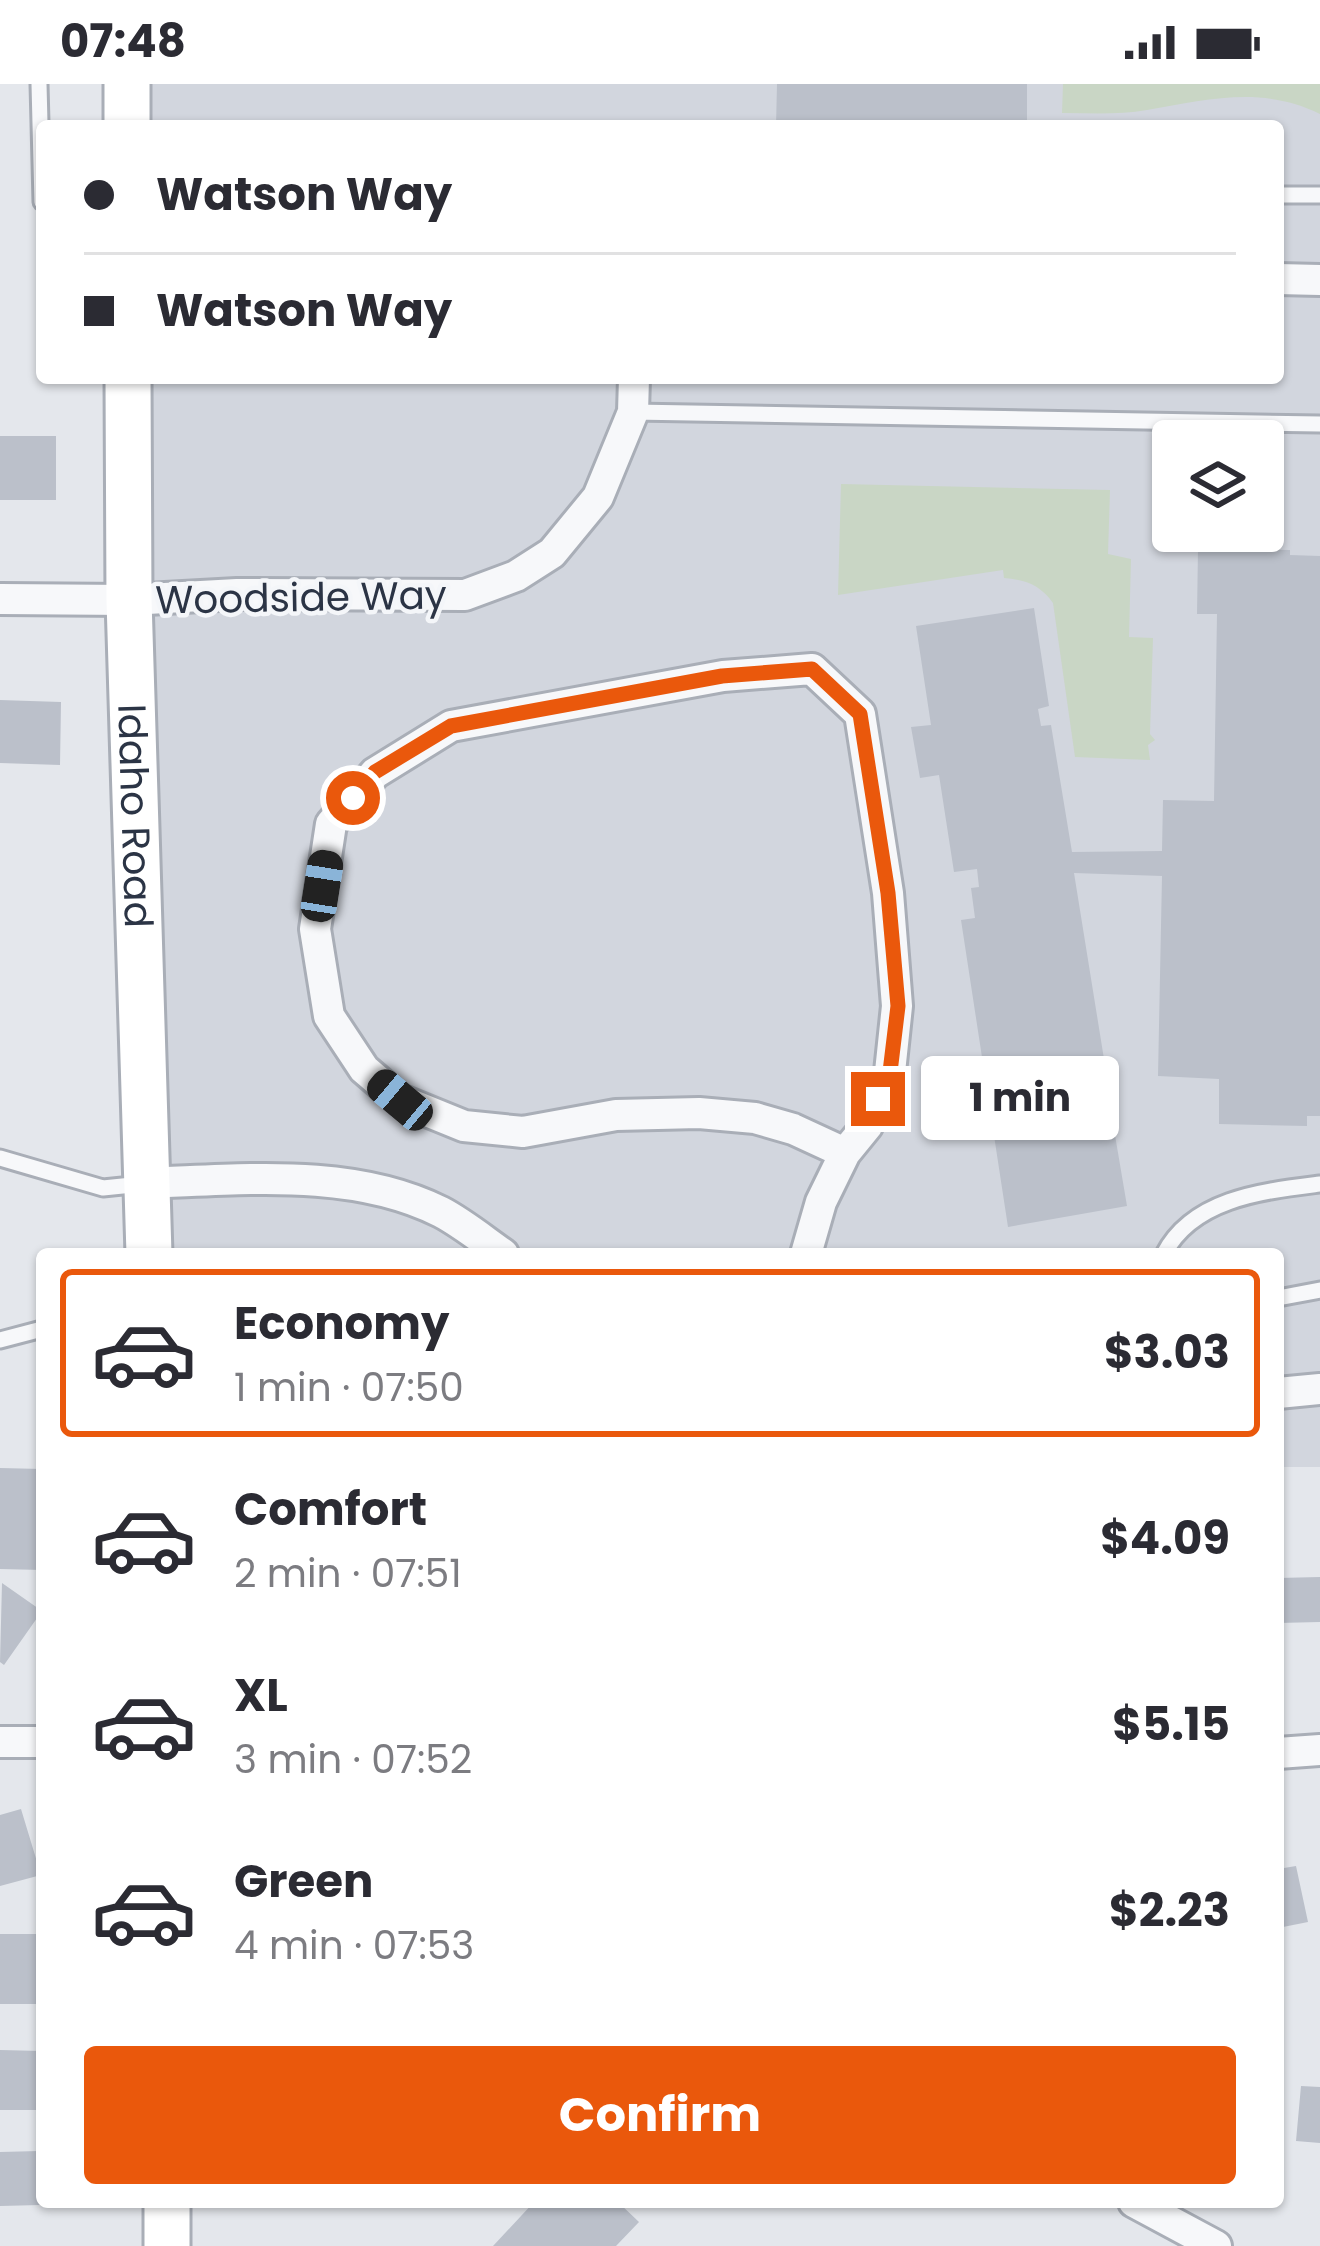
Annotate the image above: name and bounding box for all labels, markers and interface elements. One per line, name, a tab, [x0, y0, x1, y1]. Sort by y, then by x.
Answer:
text: 07:48	[60, 10, 186, 73]
text: Watson Way	[156, 163, 452, 226]
text: Watson Way	[156, 279, 452, 342]
map controls	[1152, 420, 1284, 552]
button: layers	[1152, 420, 1284, 552]
street label: Woodside Way	[155, 567, 447, 628]
street label: Idaho Road	[104, 703, 166, 929]
route start	[326, 771, 380, 825]
car	[299, 848, 345, 924]
callout: 1 min	[920, 1057, 1118, 1141]
car	[361, 1063, 439, 1137]
text: 1 min	[969, 1070, 1071, 1125]
route end	[851, 1072, 905, 1126]
text: Economy	[234, 1292, 449, 1355]
icon: car	[90, 1299, 198, 1407]
text: $3.03	[1104, 1321, 1230, 1384]
text: 1 min · 07:50	[234, 1360, 464, 1415]
text: Comfort	[234, 1478, 427, 1541]
icon: car	[90, 1485, 198, 1593]
text: $4.09	[1100, 1507, 1230, 1570]
text: 2 min · 07:51	[234, 1546, 462, 1601]
text: XL	[234, 1664, 288, 1727]
icon: car	[90, 1671, 198, 1779]
text: $5.15	[1112, 1693, 1230, 1756]
text: 3 min · 07:52	[234, 1732, 472, 1787]
text: Green	[234, 1850, 373, 1913]
icon: car	[90, 1857, 198, 1965]
text: $2.23	[1109, 1879, 1230, 1942]
text: 4 min · 07:53	[234, 1918, 474, 1973]
button: Confirm	[84, 2046, 1236, 2184]

